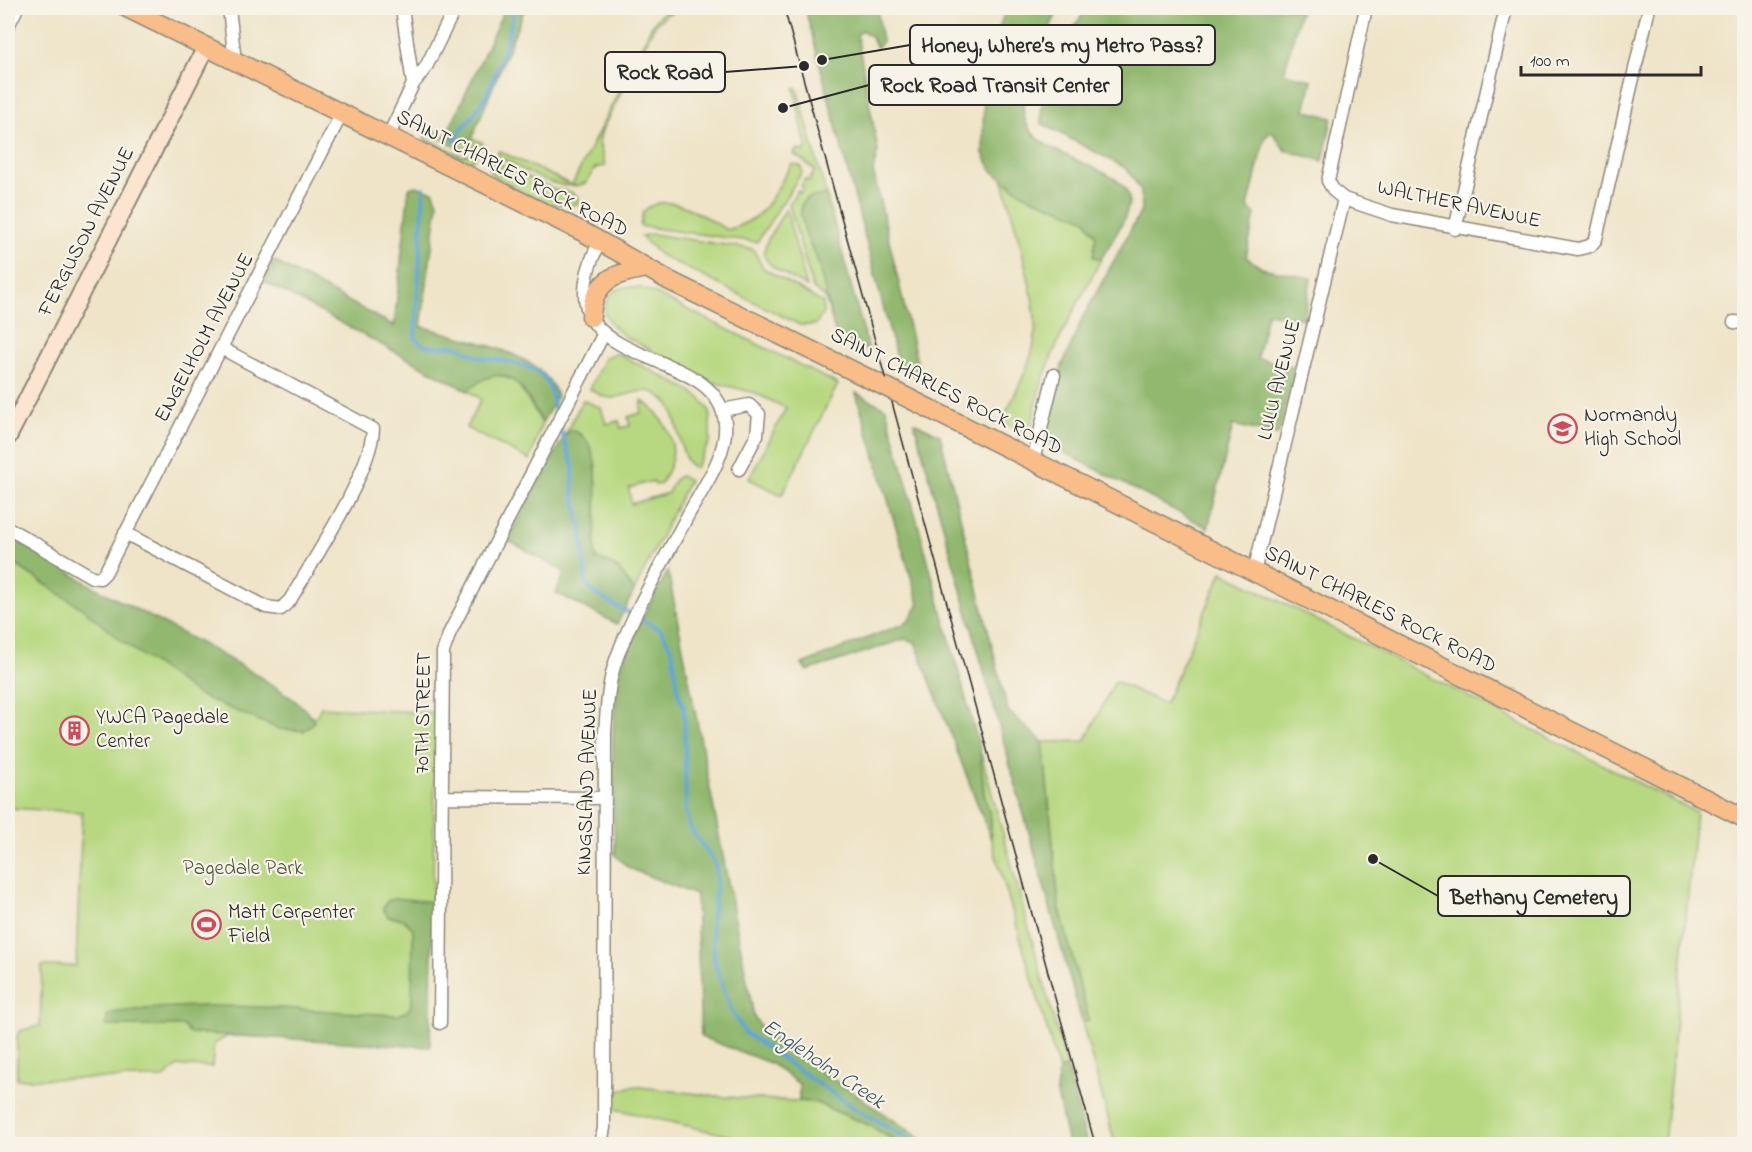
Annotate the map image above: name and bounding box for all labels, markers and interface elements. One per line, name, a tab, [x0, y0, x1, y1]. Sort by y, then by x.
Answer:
callout: Honey, Where’s my Metro Pass?	[910, 25, 1215, 65]
text: Honey, Where’s my Metro Pass?	[921, 31, 1203, 64]
scale bar	[1521, 39, 1701, 77]
text: 100 m	[1530, 49, 1570, 75]
callout: Rock Road	[605, 52, 725, 92]
text: Rock Road	[617, 58, 714, 90]
callout: Rock Road Transit Center	[869, 65, 1122, 105]
text: Rock Road Transit Center	[881, 71, 1111, 103]
street label: SAINT CHARLES ROCK ROAD	[391, 102, 633, 246]
street label: FERGUSON AVENUE	[31, 142, 143, 323]
street label: WALTHER AVENUE	[1374, 173, 1544, 237]
street label: ENGELHOLM AVENUE	[148, 248, 262, 428]
street label: LULU AVENUE	[1251, 317, 1309, 443]
street label: SAINT CHARLES ROCK ROAD	[825, 320, 1067, 464]
place label: Normandy High School	[1584, 401, 1681, 457]
school or university icon: Normandy High School	[1547, 412, 1579, 444]
street label: SAINT CHARLES ROCK ROAD	[1259, 538, 1501, 682]
street label: 70TH STREET	[408, 652, 440, 774]
street label: KINGSLAND AVENUE	[570, 688, 606, 876]
place label: YWCA Pagedale Center	[96, 703, 229, 757]
building icon: YWCA Pagedale Center	[59, 714, 91, 746]
park label: Pagedale Park	[183, 854, 304, 886]
callout: Bethany Cemetery	[1438, 876, 1630, 916]
text: Bethany Cemetery	[1449, 883, 1618, 916]
place label: Matt Carpenter Field	[227, 898, 355, 952]
sports icon: Matt Carpenter Field	[191, 909, 223, 941]
water label: Engleholm Creek	[755, 1012, 892, 1119]

